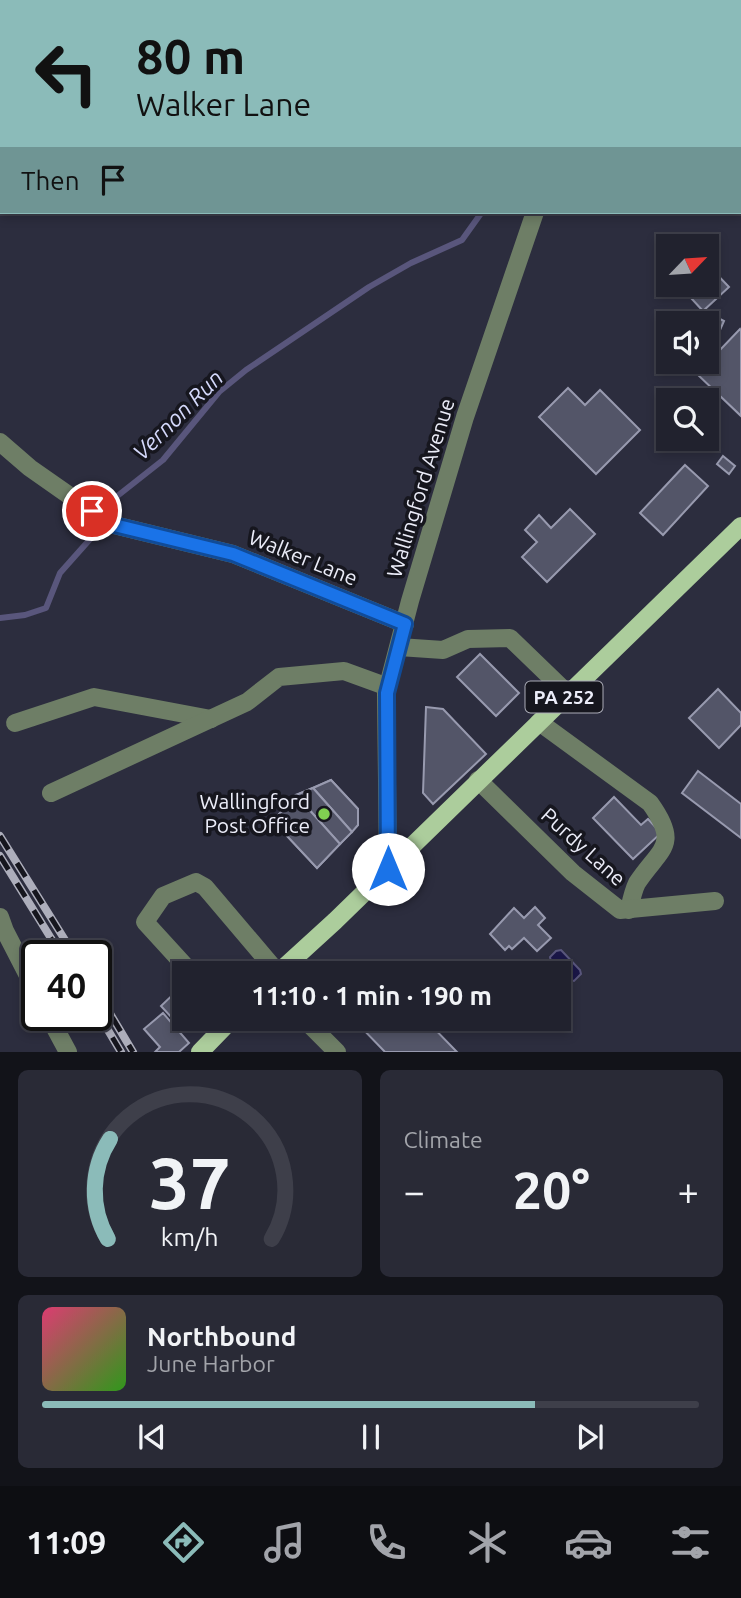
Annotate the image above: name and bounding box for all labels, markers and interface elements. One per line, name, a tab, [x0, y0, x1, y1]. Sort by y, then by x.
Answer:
icon: left	[21, 28, 112, 119]
text: 80 m	[136, 28, 245, 83]
text: Walker Lane	[136, 86, 311, 122]
icon: arrive	[94, 161, 132, 199]
text: Then	[21, 166, 80, 195]
north arrow	[656, 234, 719, 298]
map controls	[656, 234, 719, 451]
button: sound	[656, 311, 719, 374]
water label: Vernon Run	[128, 365, 228, 465]
button: search	[656, 388, 719, 451]
street label: Wallingford Avenue	[381, 395, 459, 580]
pin	[62, 481, 122, 541]
icon: arrive	[73, 492, 111, 530]
street label: Walker Lane	[246, 524, 361, 590]
road number: PA 252	[526, 682, 602, 712]
place label: Wallingford Post Office	[200, 789, 310, 837]
street label: Purdy Lane	[537, 802, 631, 890]
marker: Wallingford Post Office	[316, 806, 332, 822]
position arrow	[351, 832, 425, 906]
speed limit sign: 40	[21, 940, 112, 1031]
text: 11:10 · 1 min · 190 m	[251, 981, 492, 1010]
text: Climate	[404, 1127, 483, 1152]
text: 37	[149, 1142, 231, 1224]
text: 20°	[513, 1161, 590, 1219]
text: −	[404, 1170, 425, 1212]
text: +	[678, 1170, 699, 1212]
text: km/h	[161, 1223, 219, 1251]
text: Northbound	[147, 1322, 296, 1351]
text: June Harbor	[147, 1351, 275, 1376]
icon: previous	[133, 1418, 171, 1456]
icon: pause	[352, 1418, 390, 1456]
icon: next	[571, 1418, 609, 1456]
icon: directions	[159, 1518, 208, 1567]
icon: music	[260, 1518, 309, 1567]
icon: phone	[362, 1518, 411, 1567]
icon: climate	[463, 1518, 512, 1567]
icon: car	[564, 1518, 613, 1567]
icon: filters	[666, 1518, 715, 1567]
text: 11:09	[26, 1524, 106, 1560]

